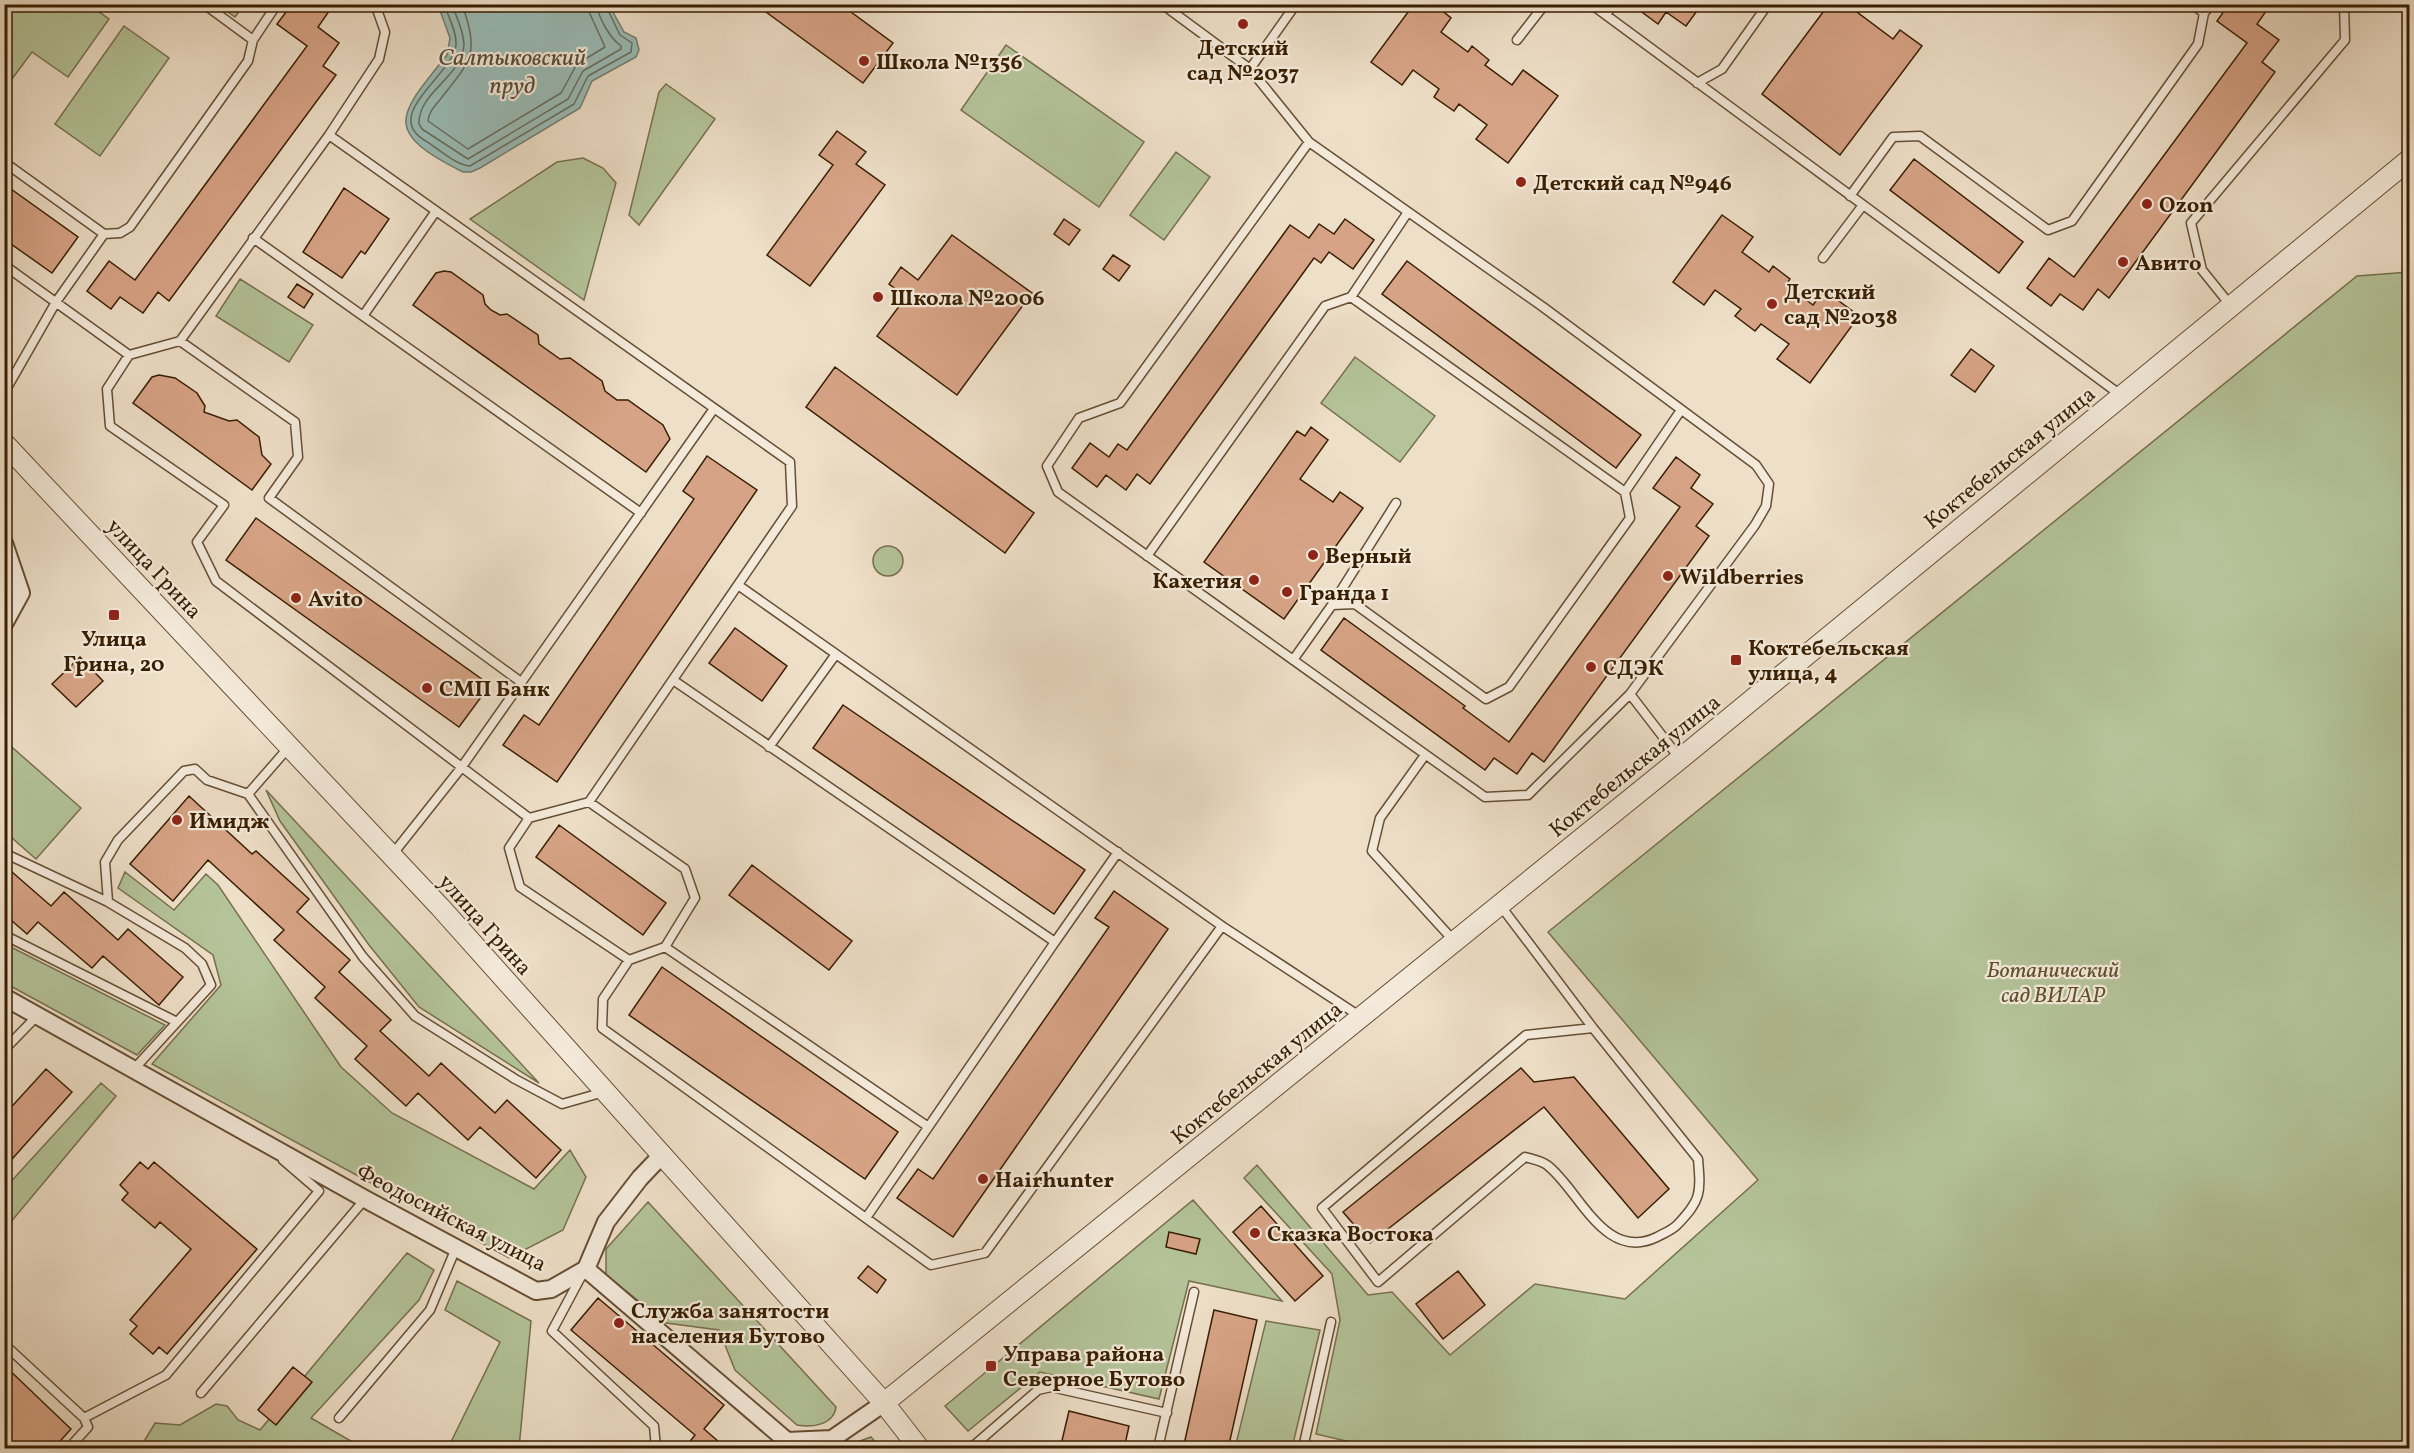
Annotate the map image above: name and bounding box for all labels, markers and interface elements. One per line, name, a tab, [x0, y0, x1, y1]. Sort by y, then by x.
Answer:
marker: Детский сад №2037	[1236, 17, 1250, 31]
place label: Детский сад №2037	[1187, 34, 1299, 90]
water label: Салтыковский пруд	[438, 42, 586, 104]
place label: Школа №1356	[876, 48, 1022, 79]
marker: Школа №1356	[857, 54, 871, 68]
place label: Детский сад №946	[1533, 169, 1732, 200]
marker: Детский сад №946	[1514, 175, 1528, 189]
place label: Ozon	[2159, 191, 2214, 222]
marker: Ozon	[2140, 197, 2154, 211]
place label: Авито	[2135, 249, 2202, 280]
marker: Авито	[2116, 255, 2130, 269]
place label: Детский сад №2038	[1784, 278, 1898, 334]
place label: Школа №2006	[890, 284, 1045, 315]
marker: Школа №2006	[871, 290, 885, 304]
marker: Детский сад №2038	[1765, 297, 1779, 311]
street label: Коктебельская улица	[1918, 380, 2103, 538]
street label: улица Грина	[98, 513, 208, 627]
place label: Верный	[1325, 542, 1412, 573]
marker: Верный	[1306, 548, 1320, 562]
place label: Wildberries	[1680, 563, 1804, 594]
place label: Кахетия	[1152, 567, 1242, 598]
marker: Wildberries	[1661, 569, 1675, 583]
marker: Кахетия	[1247, 573, 1261, 587]
place label: Гранда 1	[1299, 579, 1389, 610]
place label: Avito	[308, 585, 363, 616]
marker: Гранда 1	[1280, 585, 1294, 599]
marker: Avito	[289, 591, 303, 605]
marker: Улица Грина, 20	[107, 608, 121, 622]
place label: Улица Грина, 20	[63, 625, 165, 681]
place label: Коктебельская улица, 4	[1748, 634, 1909, 690]
marker: Коктебельская улица, 4	[1729, 653, 1743, 667]
place label: СДЭК	[1603, 654, 1664, 685]
marker: СДЭК	[1584, 660, 1598, 674]
place label: СМП Банк	[439, 675, 550, 706]
marker: СМП Банк	[420, 681, 434, 695]
street label: Коктебельская улица	[1543, 688, 1728, 846]
place label: Имидж	[189, 807, 270, 838]
marker: Имидж	[170, 813, 184, 827]
street label: улица Грина	[430, 868, 538, 983]
park label: Ботанический сад ВИЛАР	[1987, 956, 2119, 1012]
street label: Коктебельская улица	[1165, 995, 1350, 1153]
street label: Феодосийская улица	[350, 1158, 551, 1281]
place label: Hairhunter	[995, 1166, 1115, 1197]
marker: Hairhunter	[976, 1172, 990, 1186]
place label: Сказка Востока	[1267, 1220, 1434, 1251]
marker: Сказка Востока	[1248, 1226, 1262, 1240]
place label: Служба занятости населения Бутово	[631, 1297, 829, 1353]
marker: Служба занятости населения Бутово	[612, 1316, 626, 1330]
place label: Управа района Северное Бутово	[1003, 1340, 1185, 1396]
marker: Управа района Северное Бутово	[984, 1359, 998, 1373]

